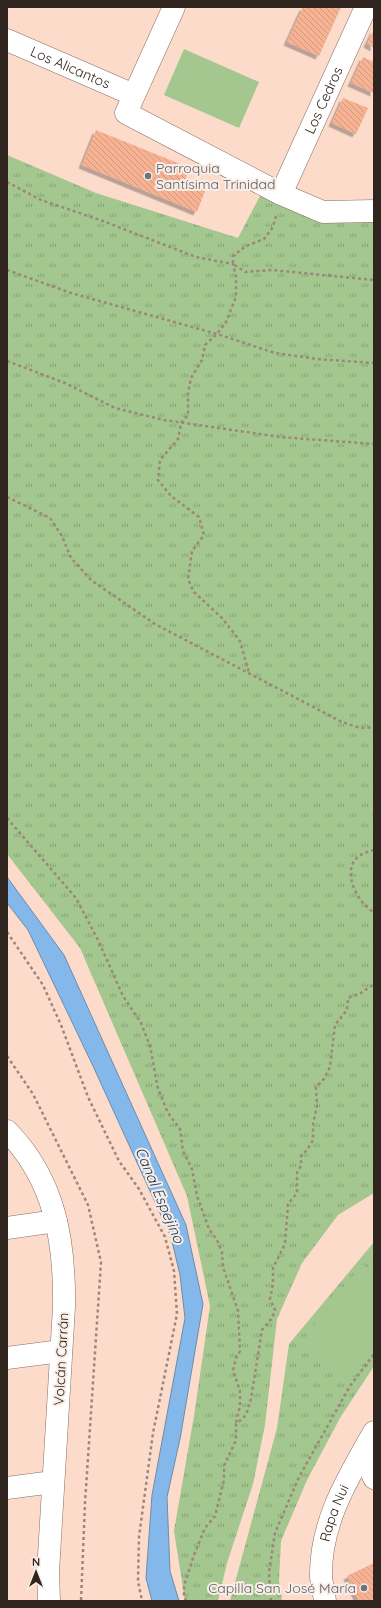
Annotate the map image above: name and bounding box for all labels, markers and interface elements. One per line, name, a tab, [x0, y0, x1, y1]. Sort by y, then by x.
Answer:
street label: Los Alicantos	[28, 42, 113, 93]
street label: Los Cedros	[301, 64, 347, 137]
place label: Parroquia Santísima Trinidad	[156, 159, 275, 193]
marker: Parroquia Santísima Trinidad	[143, 171, 153, 181]
water label: Canal Espejino	[131, 1144, 189, 1247]
street label: Volcán Carrán	[50, 1312, 72, 1406]
street label: Rapa Nui	[316, 1481, 353, 1544]
north arrow	[16, 1552, 56, 1592]
text: N	[32, 1555, 40, 1569]
place label: Capilla San José María	[208, 1579, 356, 1597]
marker: Capilla San José María	[359, 1583, 369, 1593]

